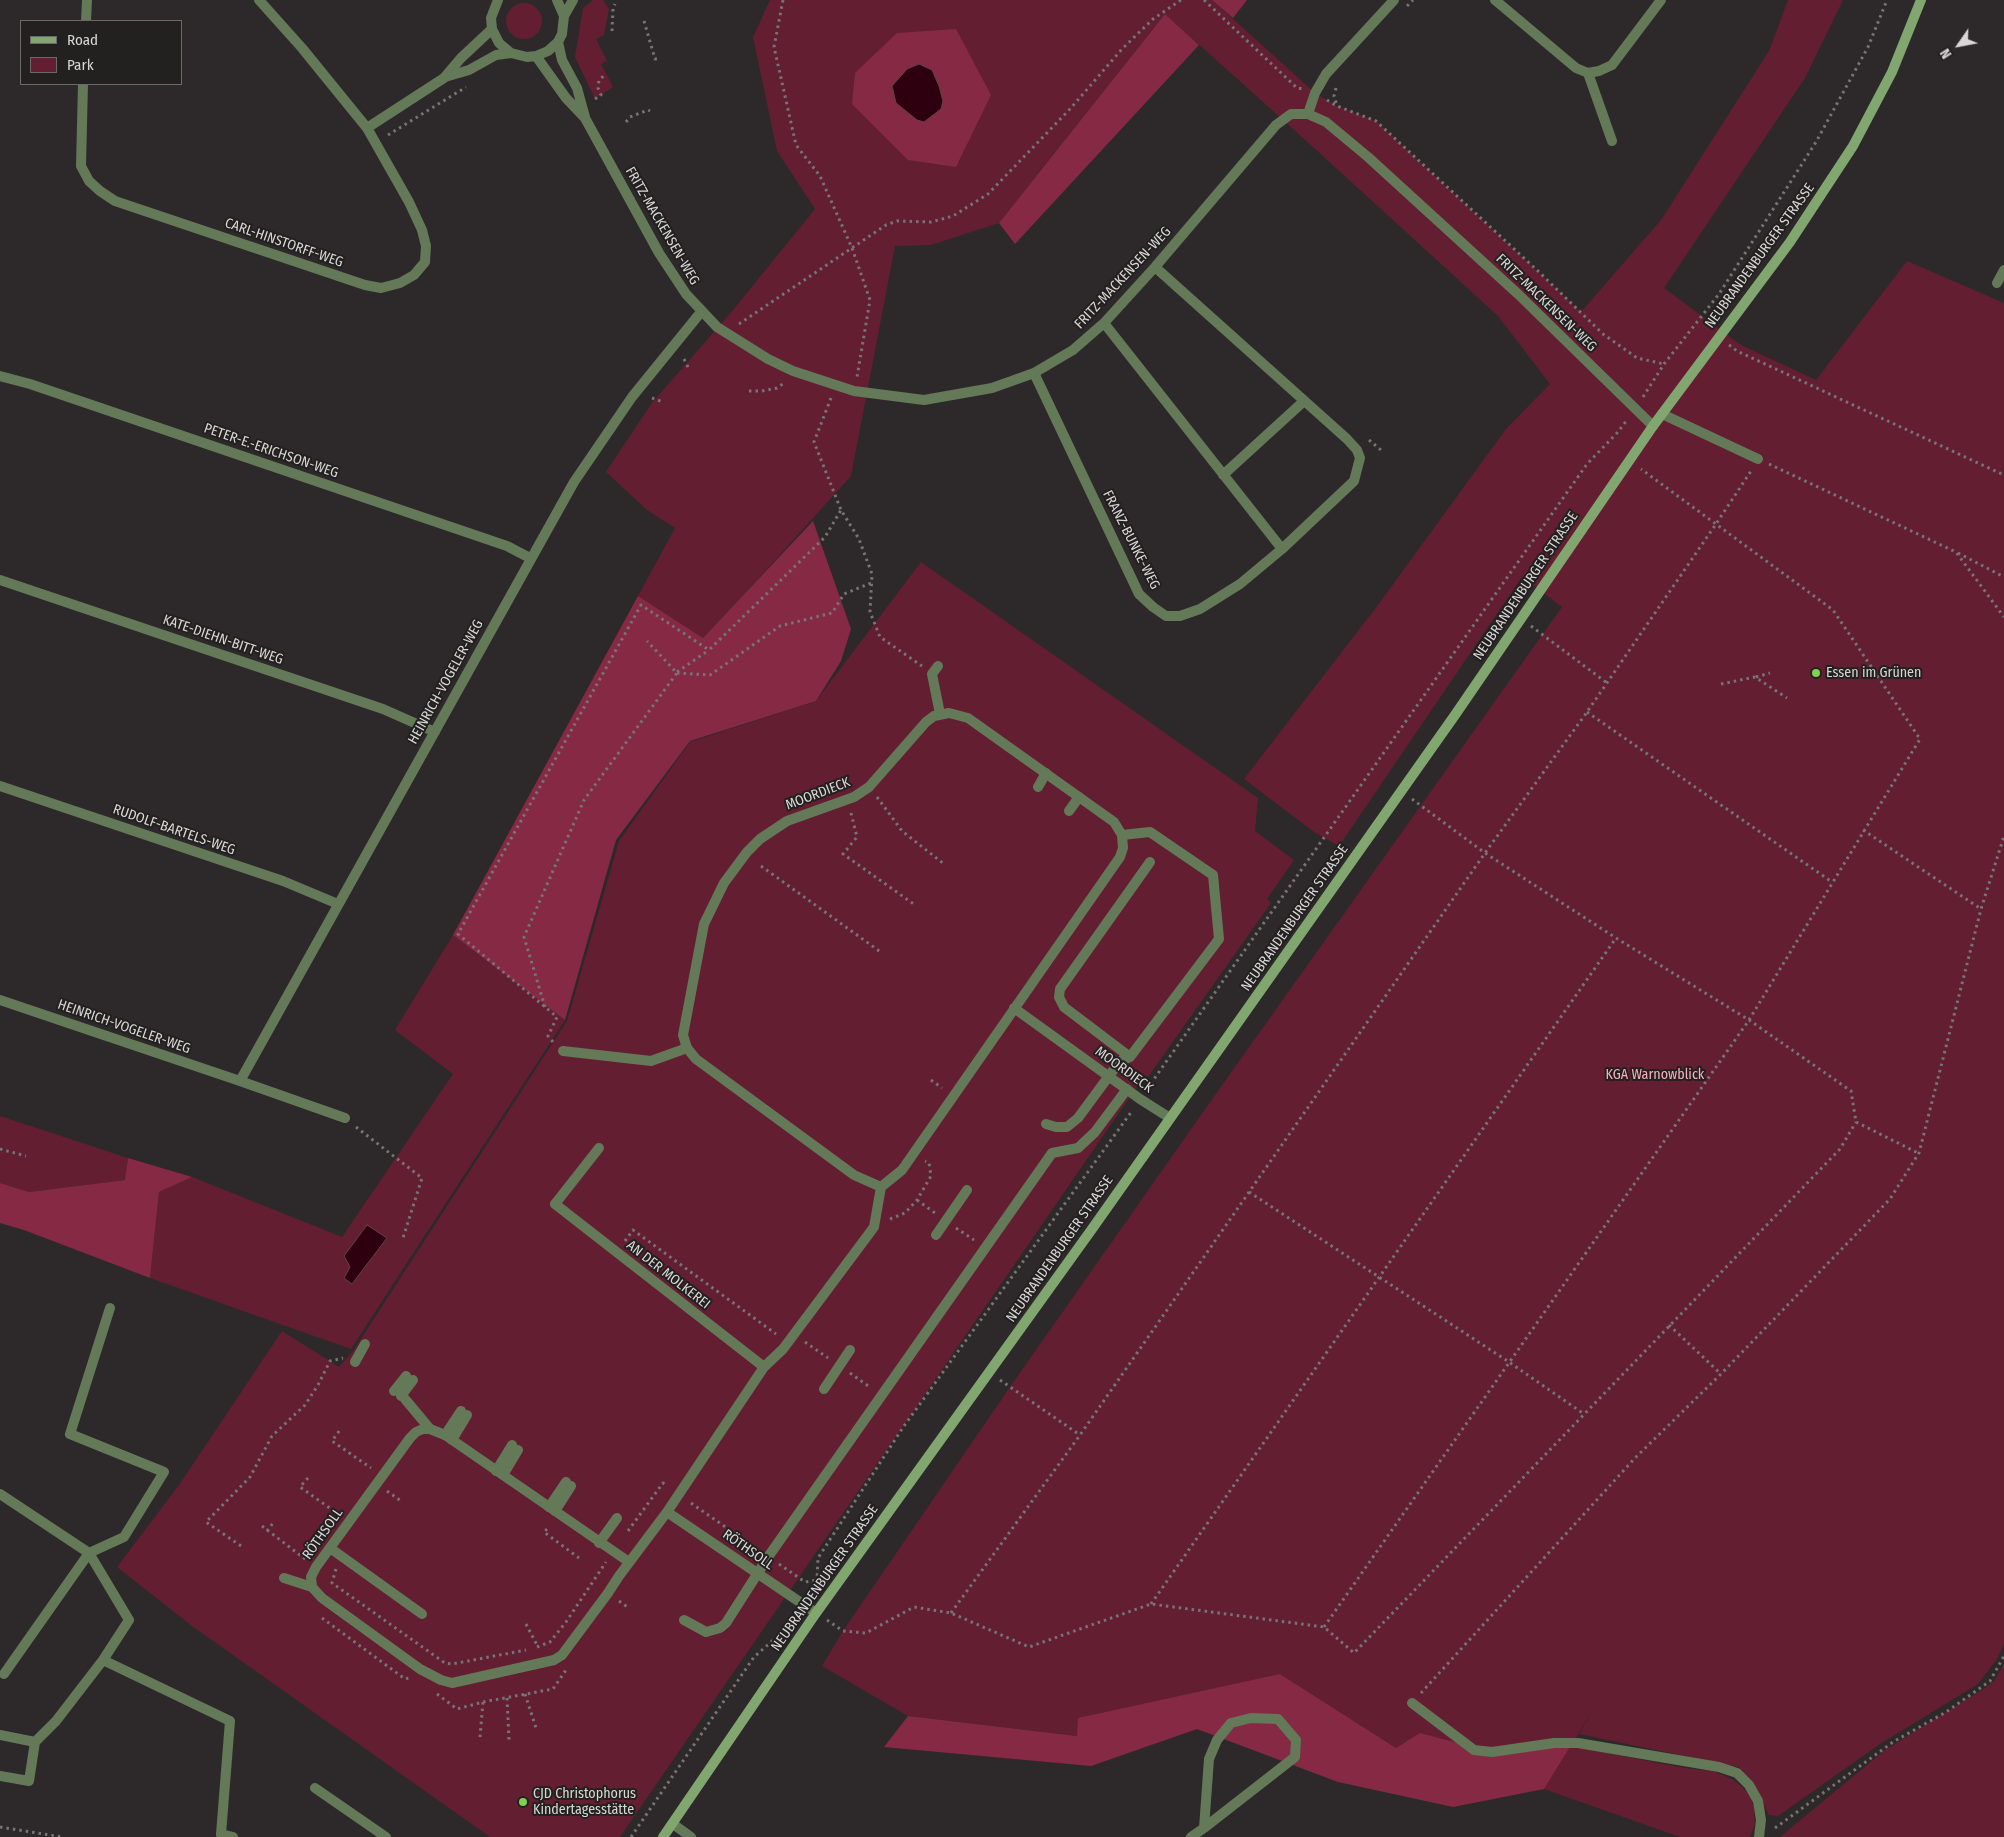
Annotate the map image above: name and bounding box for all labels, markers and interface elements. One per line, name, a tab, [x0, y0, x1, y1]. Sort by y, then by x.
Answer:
legend	[20, 20, 182, 85]
north arrow	[1934, 20, 1984, 70]
text: Road	[67, 31, 98, 49]
text: N	[1937, 45, 1955, 62]
text: Park	[67, 56, 94, 74]
street label: FRITZ-MACKENSEN-WEG	[621, 164, 703, 288]
street label: NEUBRANDENBURGER STRASSE	[1702, 180, 1818, 332]
street label: CARL-HINSTORFF-WEG	[223, 215, 345, 271]
street label: FRITZ-MACKENSEN-WEG	[1071, 223, 1175, 333]
street label: FRITZ-MACKENSEN-WEG	[1492, 251, 1600, 355]
street label: PETER-E.-ERICHSON-WEG	[202, 420, 340, 482]
street label: FRANZ-BUNKE-WEG	[1099, 488, 1163, 592]
street label: NEUBRANDENBURGER STRASSE	[1470, 509, 1582, 663]
street label: KATE-DIEHN-BITT-WEG	[161, 612, 285, 668]
street label: HEINRICH-VOGELER-WEG	[405, 617, 487, 747]
place label: Essen im Grünen	[1826, 665, 1921, 681]
marker: Essen im Grünen	[1810, 667, 1822, 679]
street label: MOORDIECK	[783, 774, 853, 814]
street label: RUDOLF-BARTELS-WEG	[111, 801, 237, 859]
street label: NEUBRANDENBURGER STRASSE	[1238, 842, 1352, 994]
street label: HEINRICH-VOGELER-WEG	[55, 996, 193, 1058]
street label: MOORDIECK	[1092, 1043, 1156, 1097]
park label: KGA Warnowblick	[1606, 1067, 1704, 1083]
street label: NEUBRANDENBURGER STRASSE	[1003, 1173, 1117, 1325]
street label: AN DER MOLKEREI	[623, 1237, 713, 1313]
street label: NEUBRANDENBURGER STRASSE	[768, 1502, 882, 1654]
street label: RÖTHSOLL	[299, 1505, 347, 1563]
street label: RÖTHSOLL	[719, 1526, 777, 1574]
place label: CJD Christophorus Kindertagesstätte	[533, 1786, 636, 1818]
marker: CJD Christophorus Kindertagesstätte	[517, 1796, 529, 1808]

